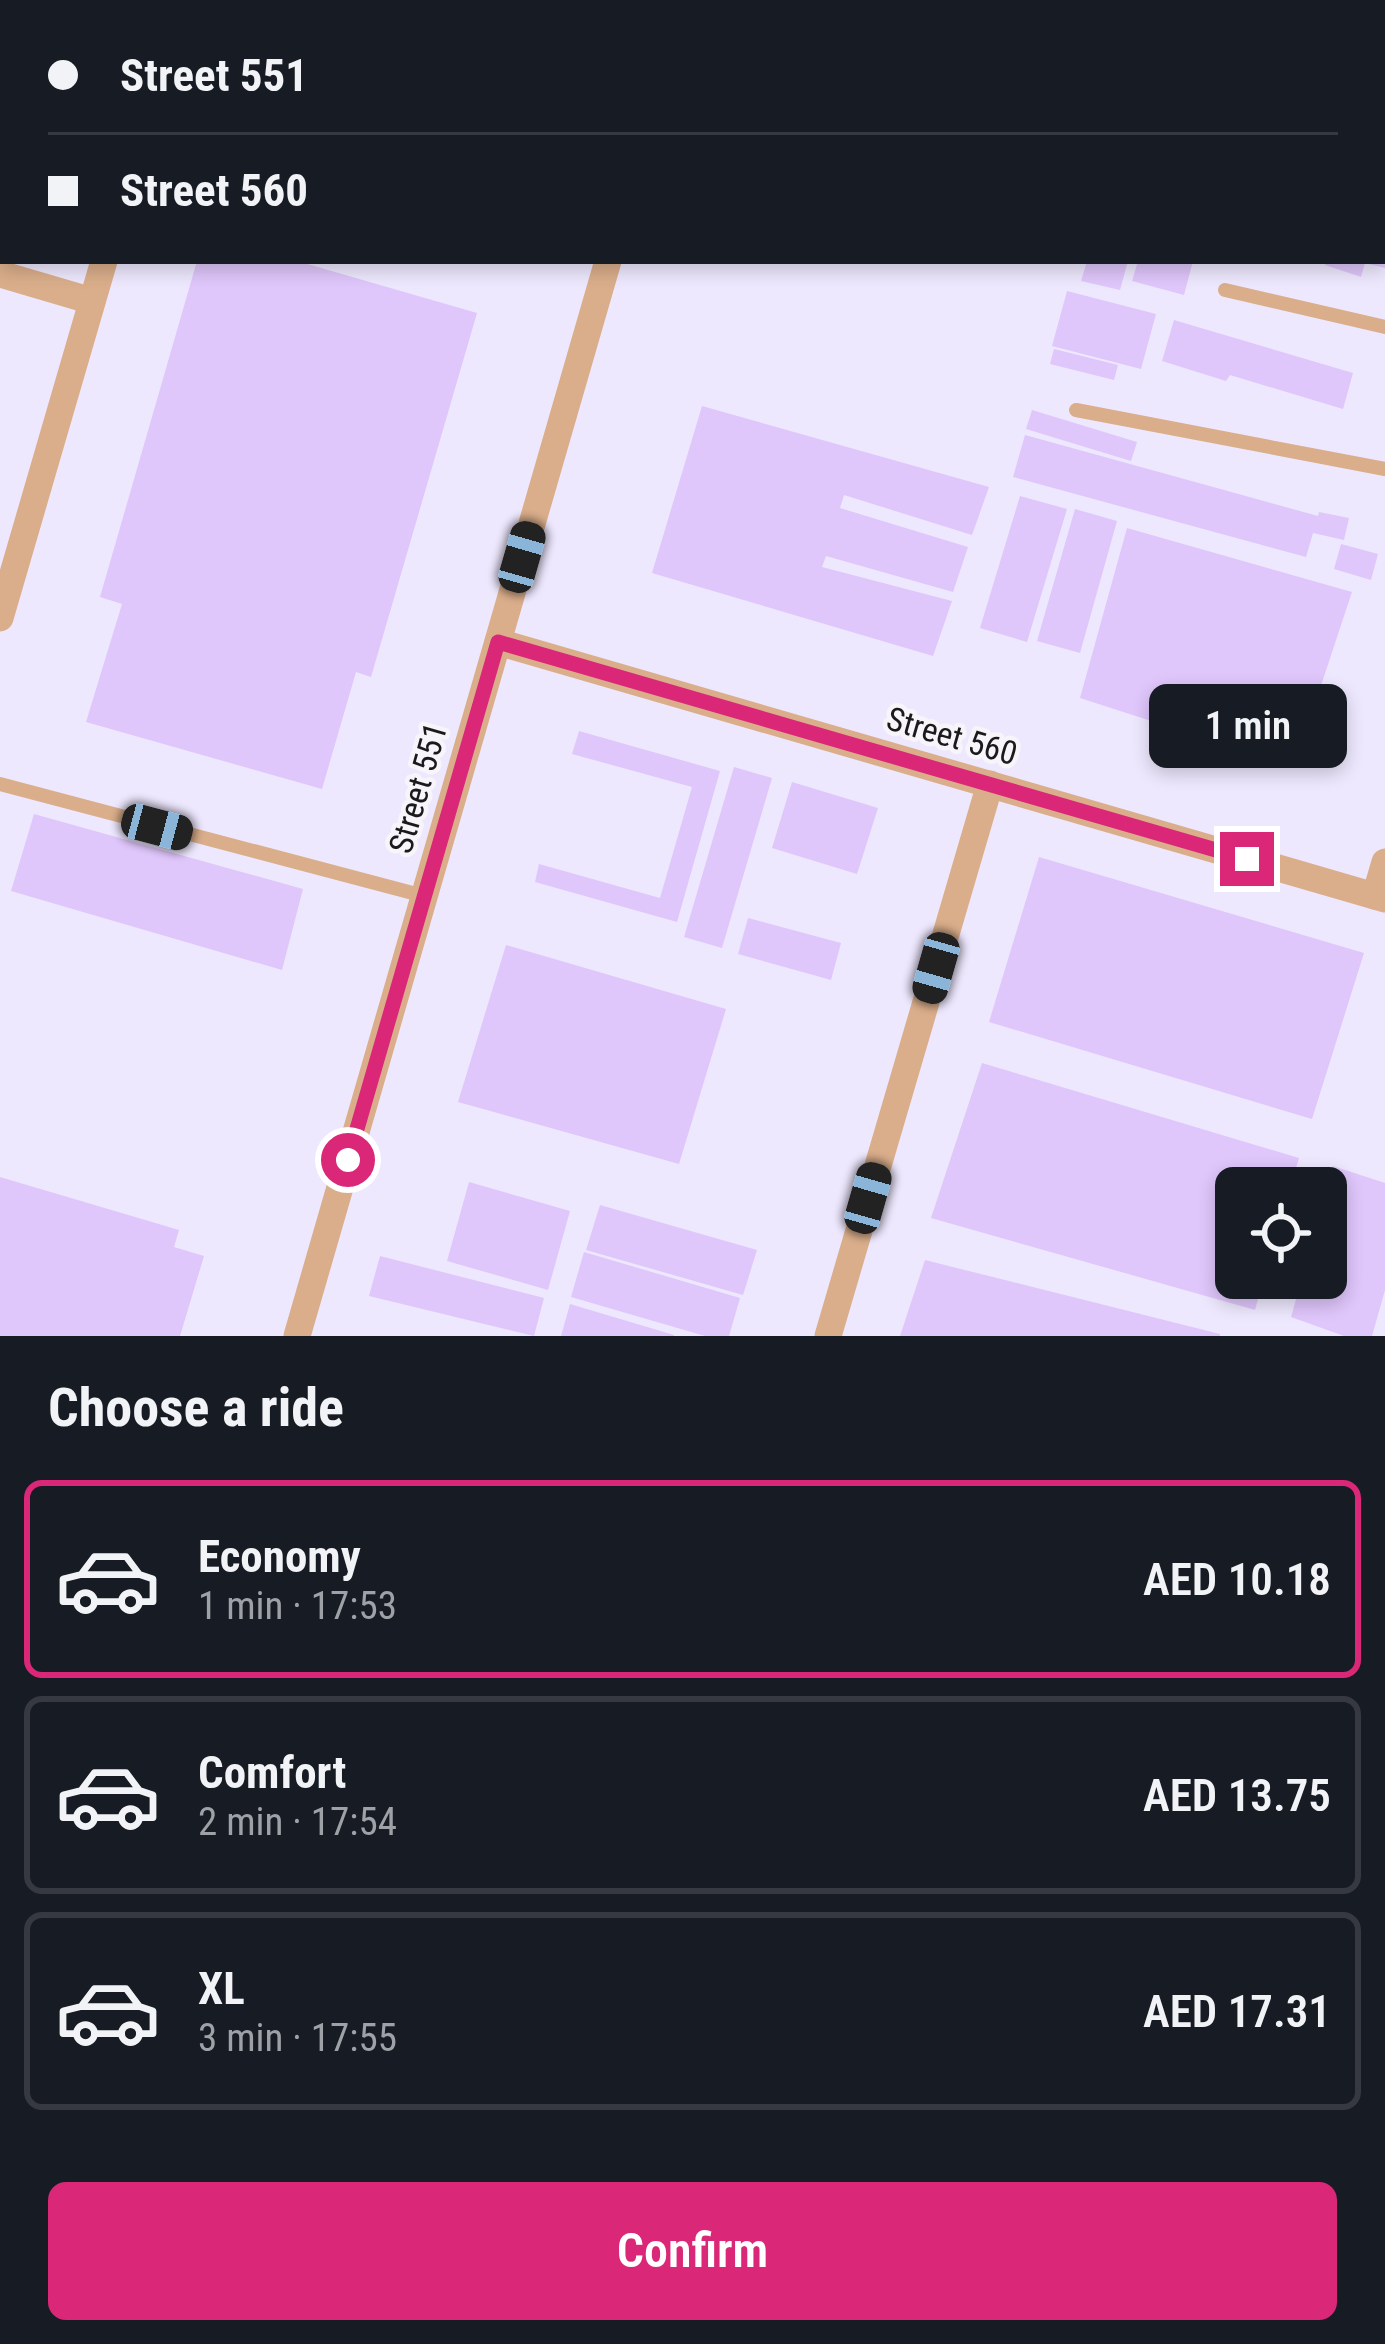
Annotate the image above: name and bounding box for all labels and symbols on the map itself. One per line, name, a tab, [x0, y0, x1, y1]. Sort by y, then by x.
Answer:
car	[495, 517, 549, 597]
callout: 1 min	[1148, 685, 1346, 769]
street label: Street 560	[882, 699, 1022, 773]
street label: Street 551	[381, 718, 455, 858]
car	[118, 800, 196, 854]
route end	[1220, 832, 1274, 886]
car	[909, 928, 963, 1008]
route start	[321, 1133, 375, 1187]
car	[841, 1158, 895, 1238]

